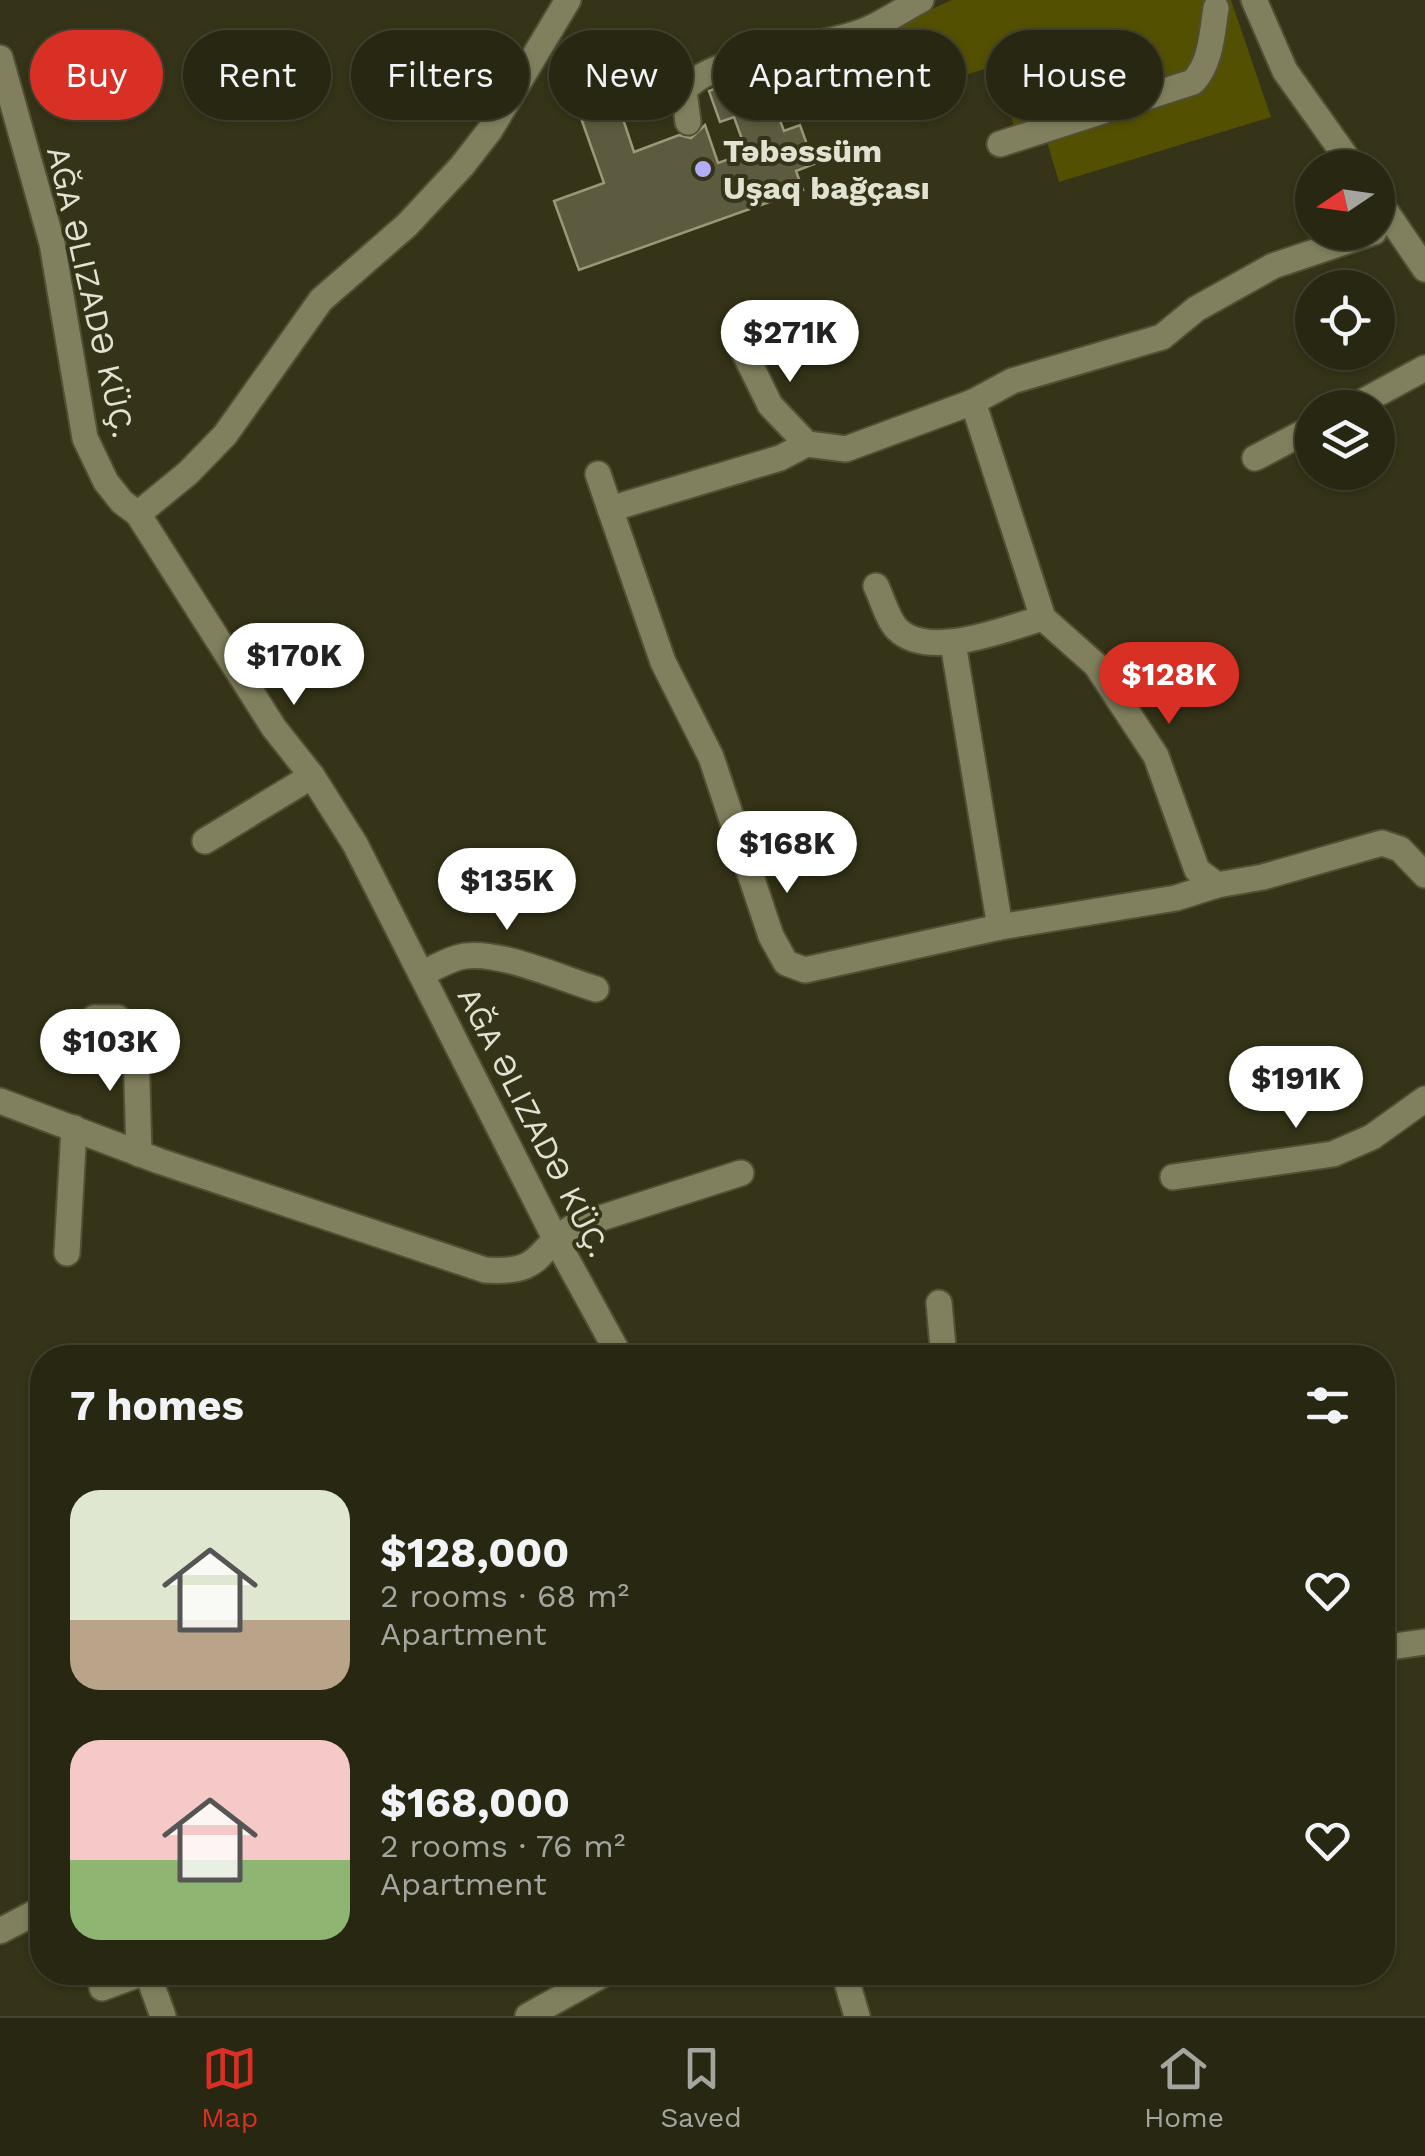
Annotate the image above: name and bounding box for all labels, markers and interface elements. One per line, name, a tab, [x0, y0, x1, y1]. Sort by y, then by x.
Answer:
chip: Buy	[30, 30, 163, 120]
chip: Rent	[183, 30, 331, 120]
chip: Filters	[351, 30, 529, 120]
chip: New	[549, 30, 693, 120]
chip: Apartment	[713, 30, 966, 120]
chip: House	[986, 30, 1163, 120]
place label: Təbəssüm Uşaq bağçası	[723, 132, 930, 207]
street label: AĞA ƏLIZADƏ KÜÇ.	[39, 143, 143, 441]
north arrow	[1295, 150, 1395, 250]
map controls	[1295, 150, 1395, 490]
marker: Təbəssüm Uşaq bağçası	[692, 158, 714, 180]
button: locate	[1295, 270, 1395, 370]
pin: $271K	[720, 300, 860, 385]
text: $271K	[743, 313, 837, 351]
button: layers	[1295, 390, 1395, 490]
pin: $170K	[224, 623, 364, 708]
text: $170K	[246, 636, 342, 674]
pin: $128K	[1099, 642, 1239, 727]
text: $128K	[1121, 655, 1217, 693]
pin: $168K	[717, 811, 857, 896]
text: $168K	[739, 824, 835, 862]
pin: $135K	[437, 848, 577, 933]
text: $135K	[460, 861, 554, 899]
street label: AĞA ƏLIZADƏ KÜÇ.	[450, 981, 618, 1263]
pin: $103K	[40, 1009, 180, 1094]
text: $103K	[62, 1022, 158, 1060]
pin: $191K	[1226, 1046, 1366, 1131]
text: $191K	[1251, 1059, 1341, 1097]
icon: filters	[1300, 1378, 1355, 1433]
text: 7 homes	[70, 1381, 244, 1430]
text: $128,000	[380, 1528, 569, 1577]
icon: home	[150, 1530, 270, 1650]
icon: heart	[1300, 1563, 1355, 1618]
text: 2 rooms · 68 m²	[380, 1577, 629, 1615]
text: Apartment	[380, 1615, 547, 1653]
text: $168,000	[380, 1778, 570, 1827]
icon: home	[150, 1780, 270, 1900]
icon: heart	[1300, 1813, 1355, 1868]
text: 2 rooms · 76 m²	[380, 1827, 626, 1865]
text: Apartment	[380, 1865, 547, 1903]
tab: Map	[201, 2041, 258, 2134]
tab: Saved	[660, 2041, 742, 2134]
tab: Home	[1144, 2041, 1224, 2134]

